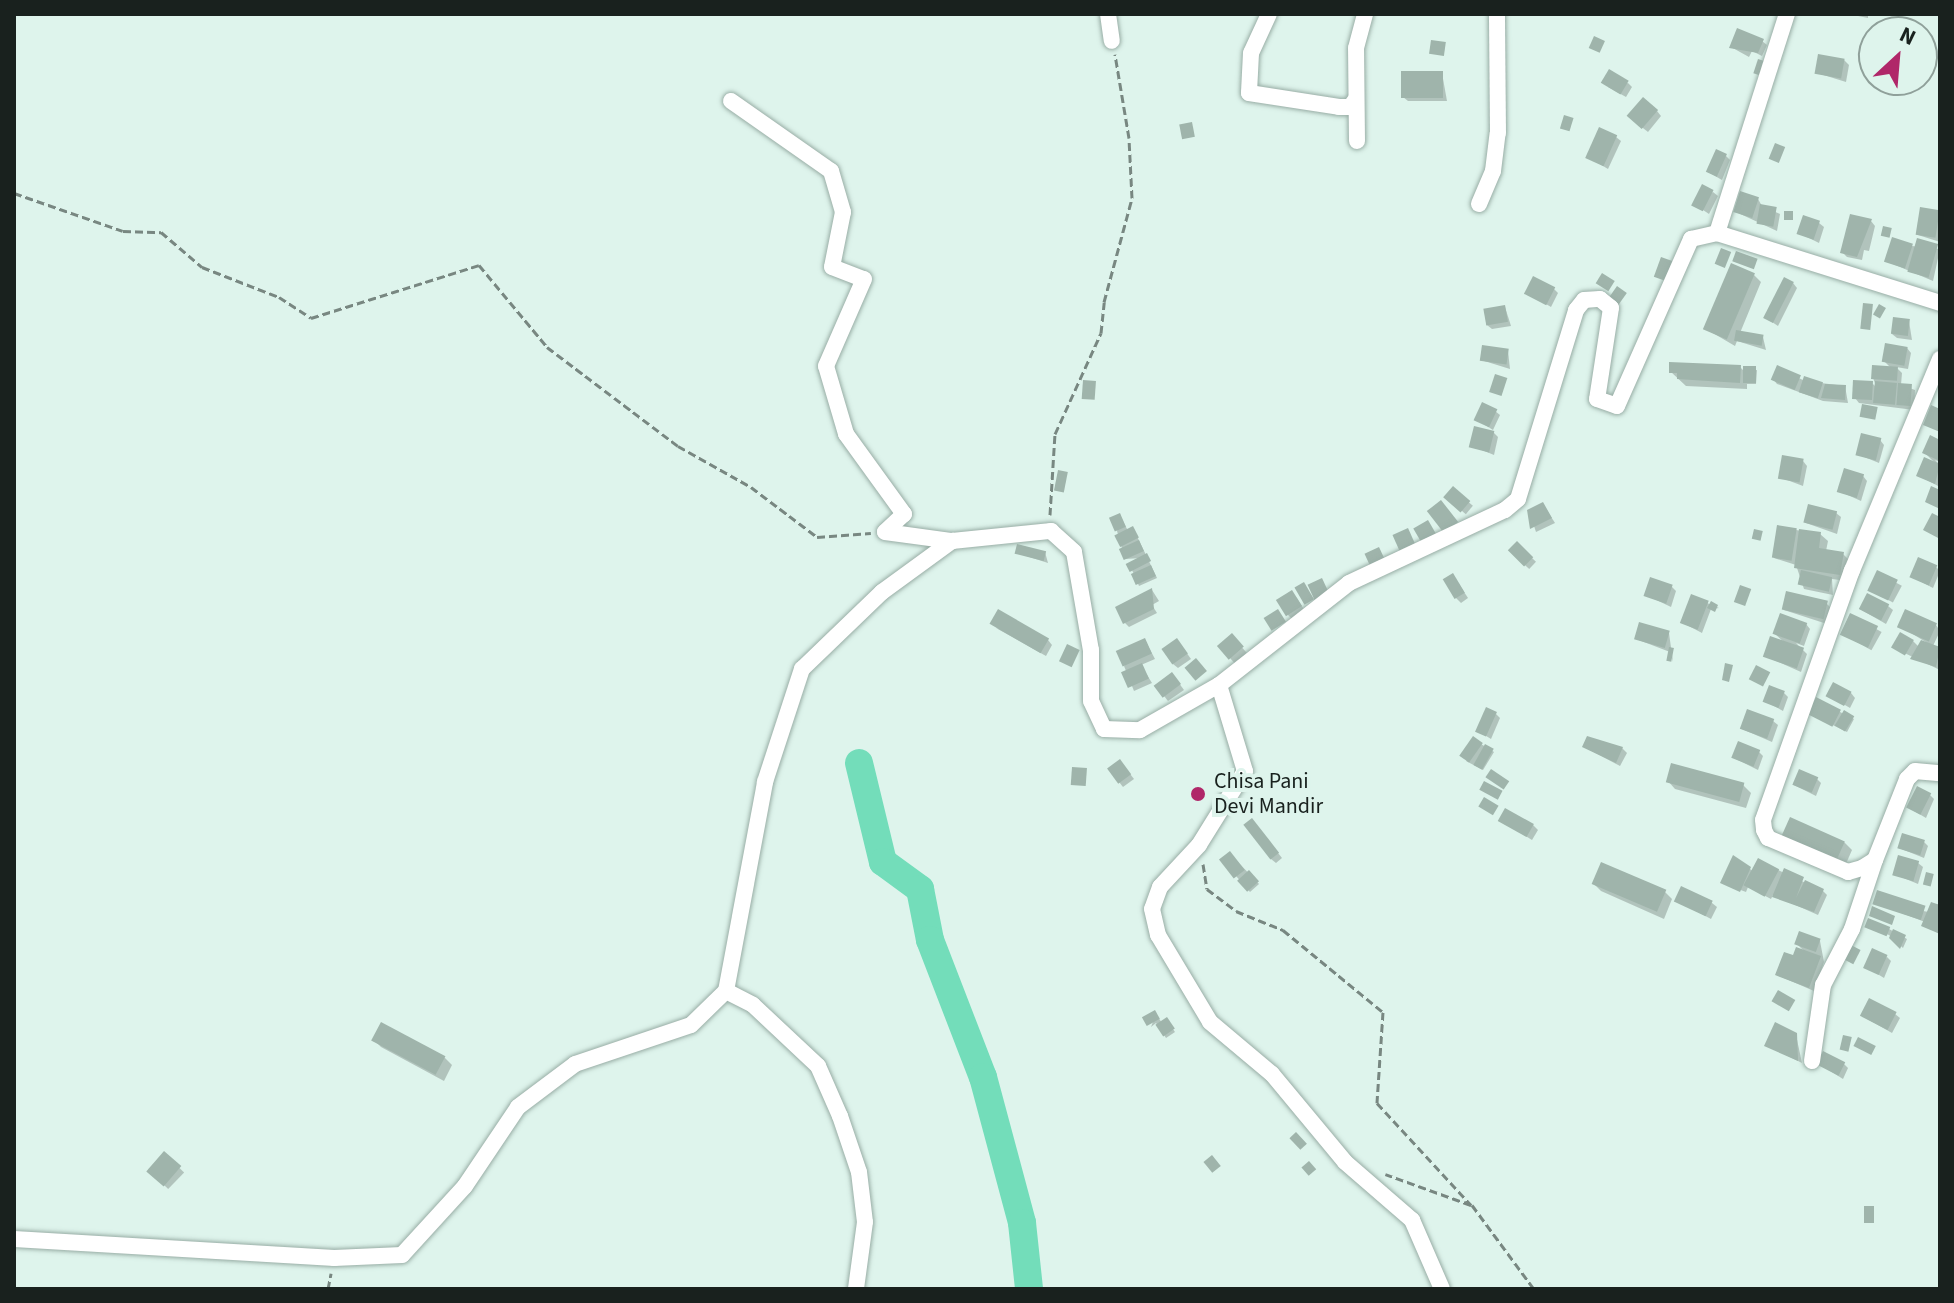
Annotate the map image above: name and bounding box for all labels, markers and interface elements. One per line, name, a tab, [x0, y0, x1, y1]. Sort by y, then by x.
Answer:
north arrow	[1858, 16, 1938, 96]
text: N	[1894, 19, 1921, 54]
place label: Chisa Pani Devi Mandir	[1214, 768, 1323, 820]
marker: Chisa Pani Devi Mandir	[1189, 785, 1207, 803]

